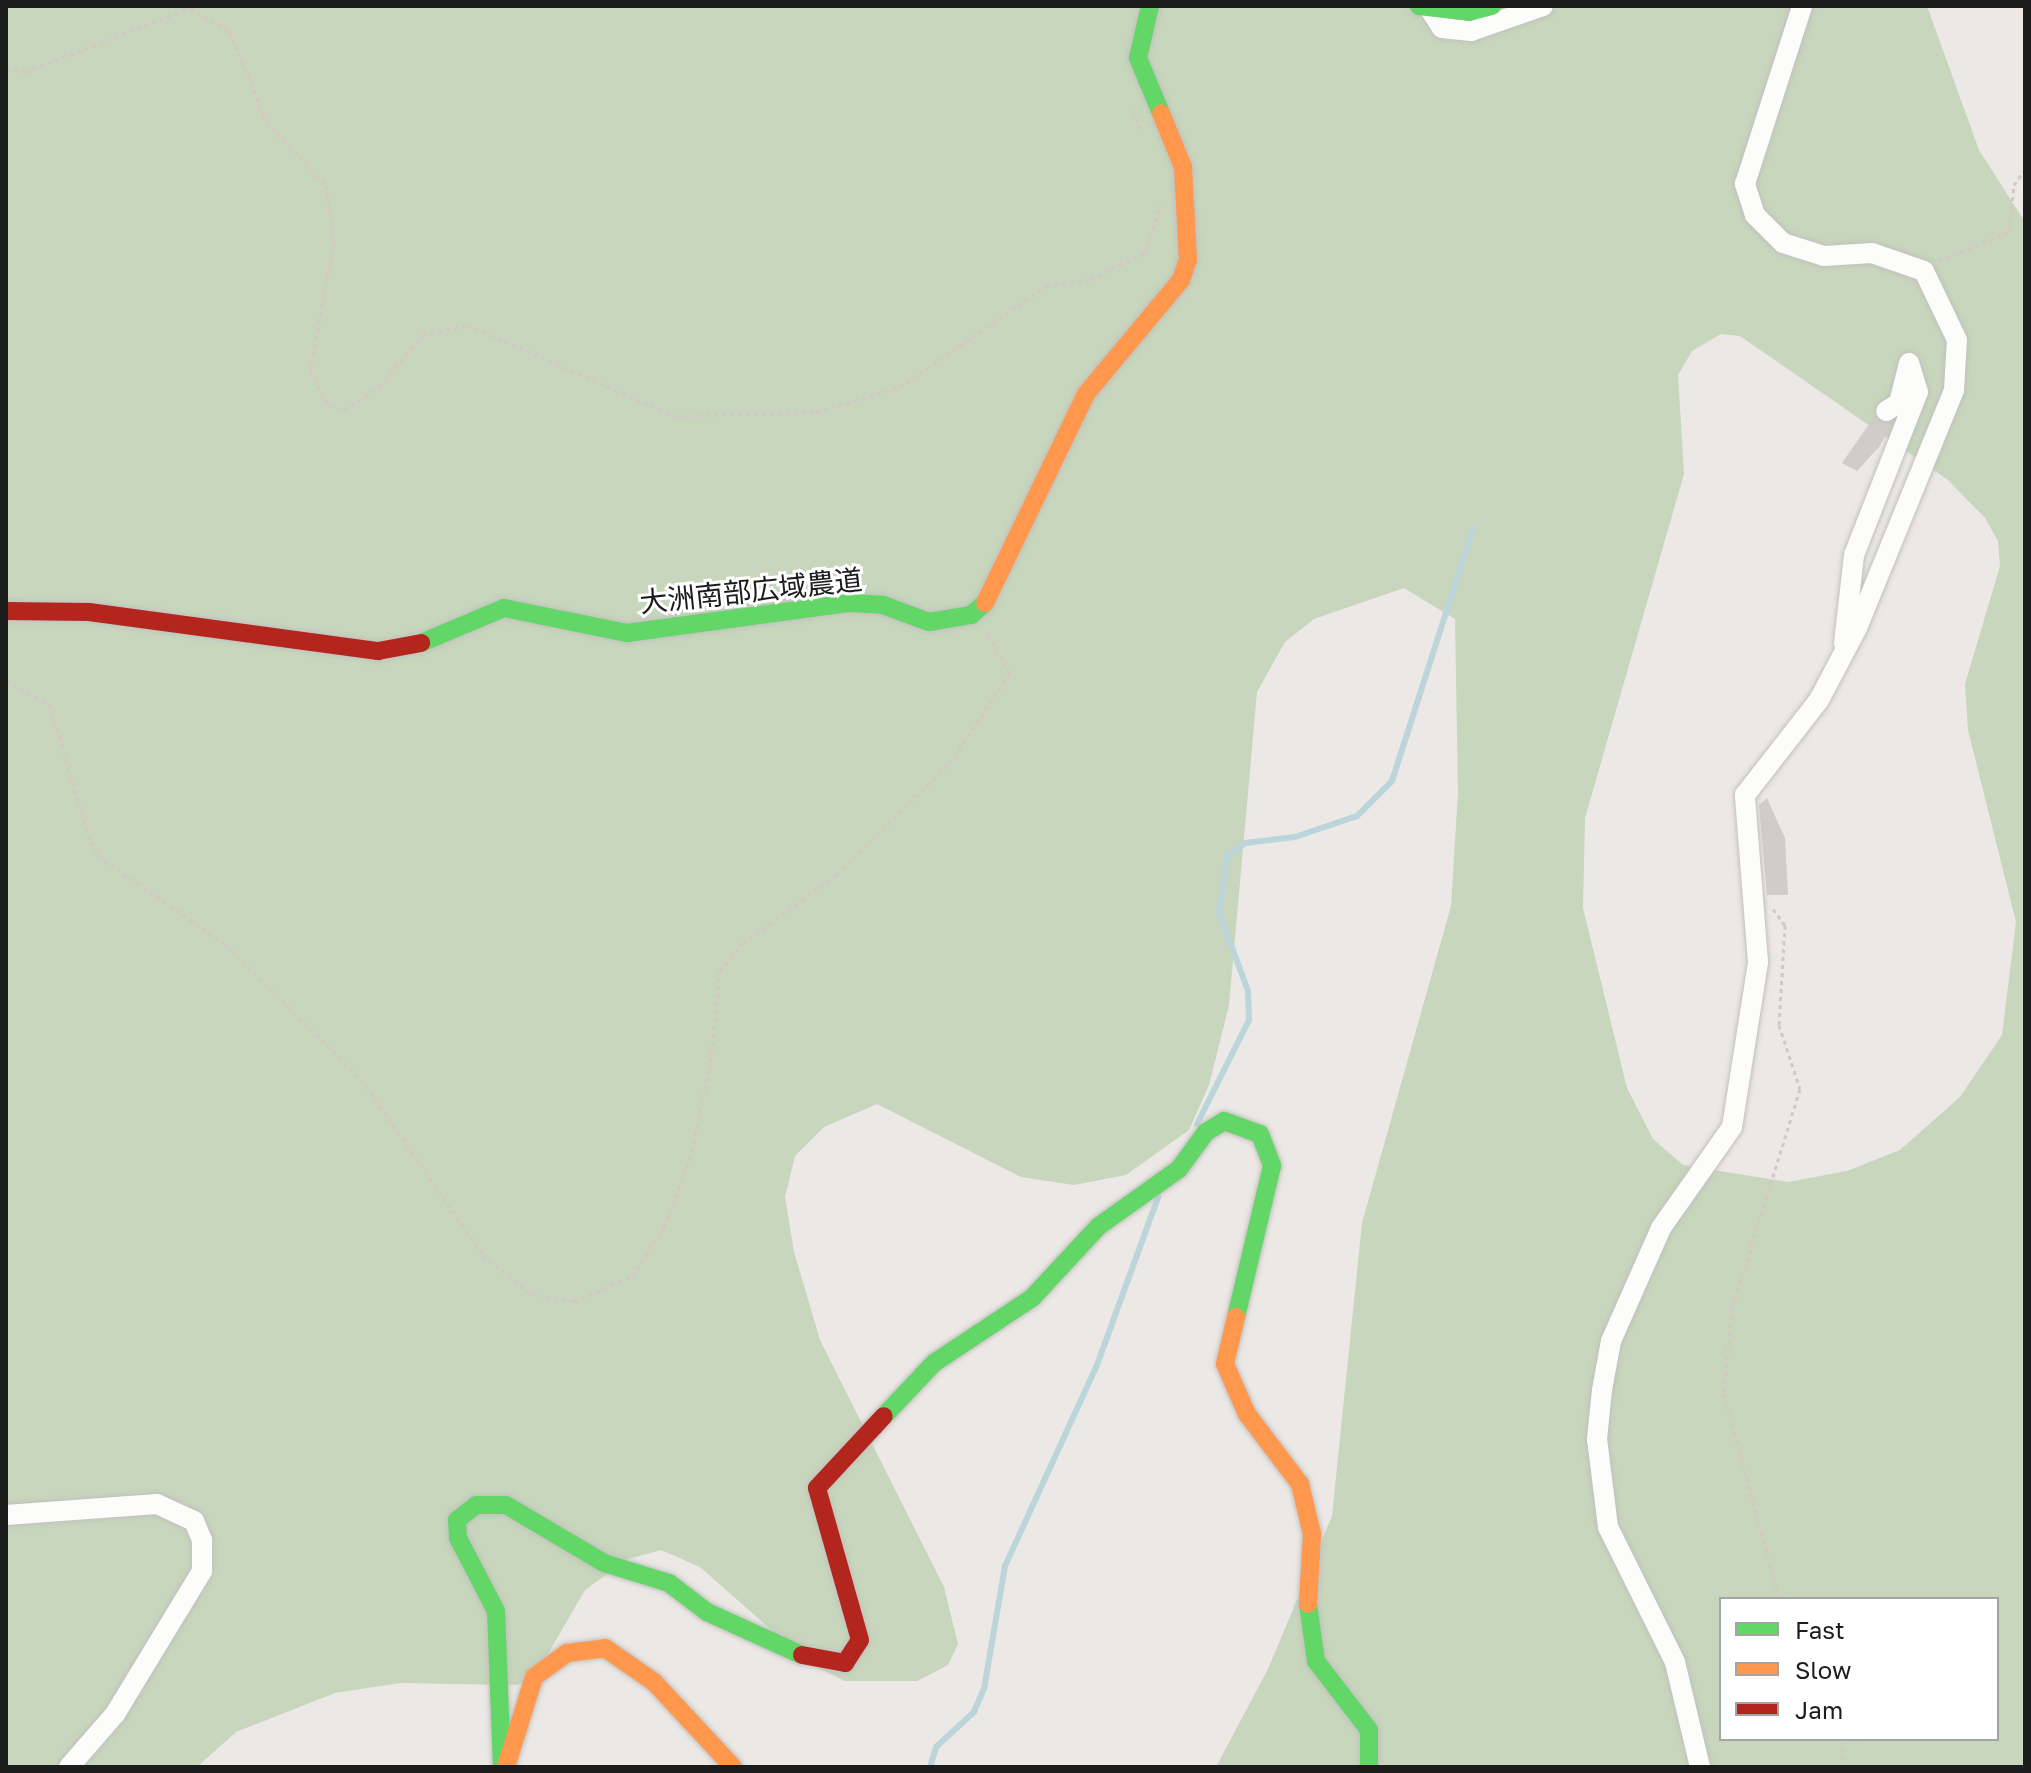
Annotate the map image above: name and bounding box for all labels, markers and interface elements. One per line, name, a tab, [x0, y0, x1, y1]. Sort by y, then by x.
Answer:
street label: 大洲南部広域農道	[638, 563, 864, 619]
legend	[1719, 1597, 1999, 1741]
text: Fast	[1795, 1615, 1845, 1644]
text: Slow	[1795, 1655, 1851, 1684]
text: Jam	[1795, 1695, 1843, 1724]

